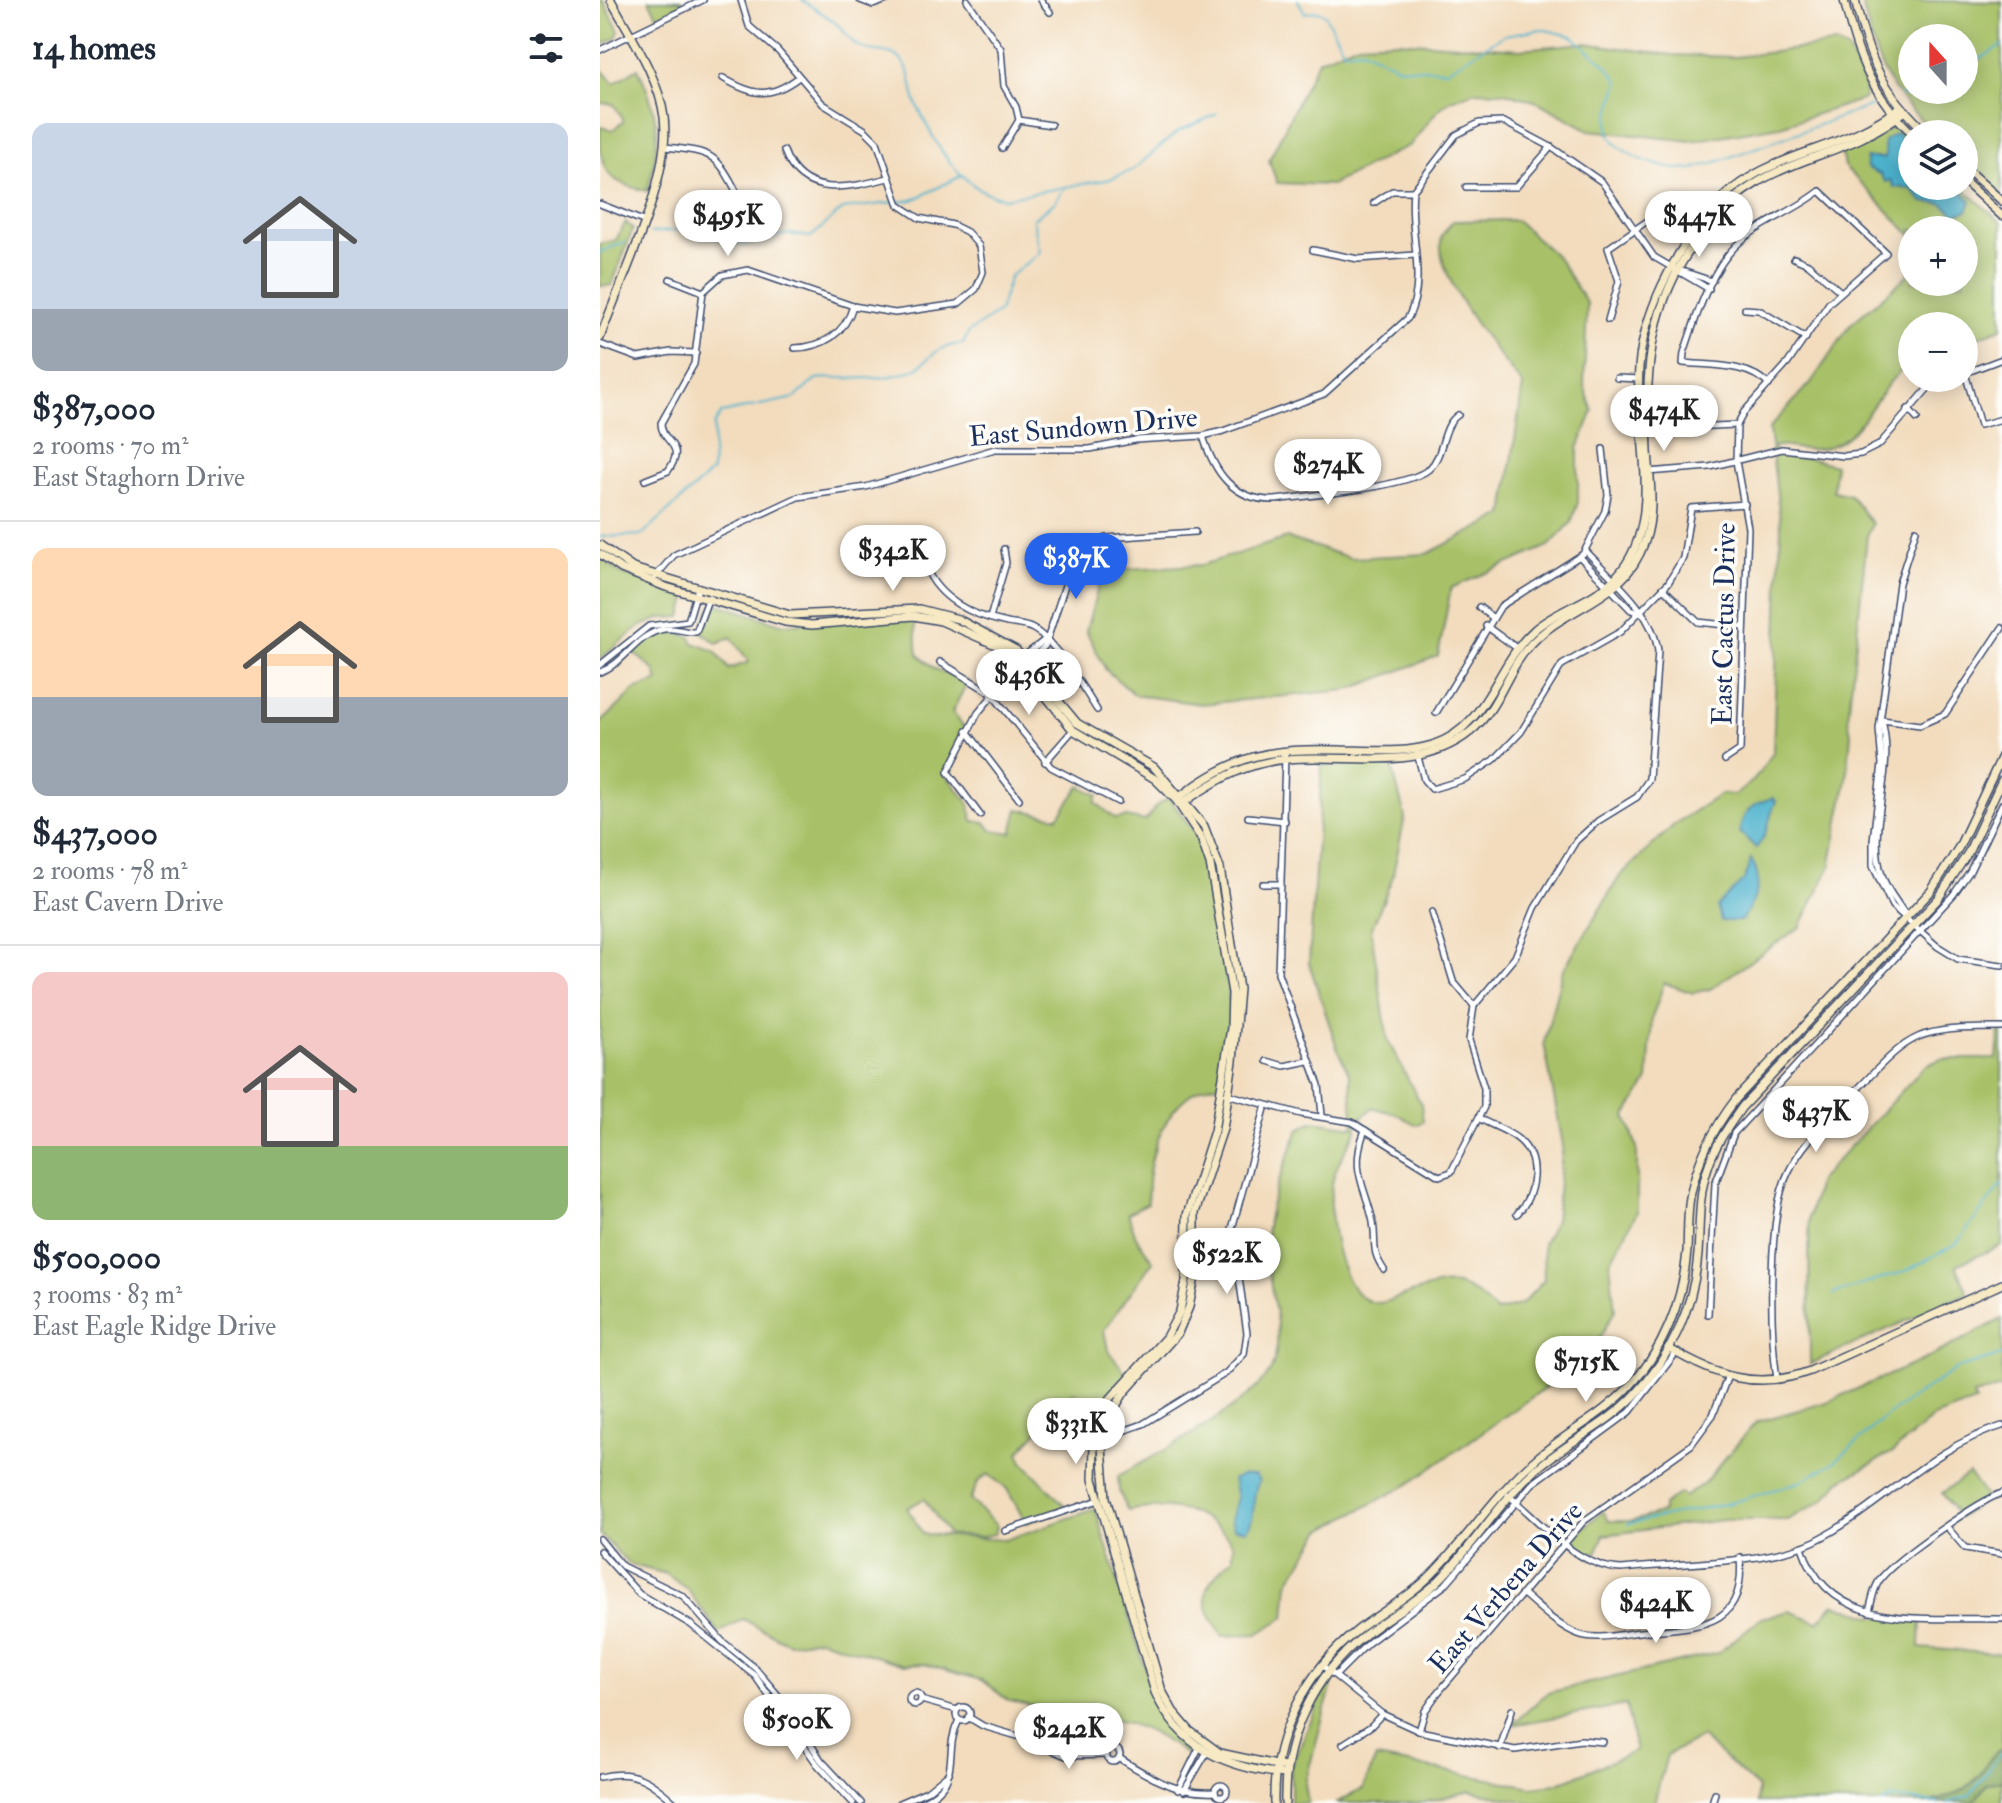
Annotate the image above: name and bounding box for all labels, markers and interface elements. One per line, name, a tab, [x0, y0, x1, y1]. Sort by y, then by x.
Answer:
north arrow	[1898, 24, 1978, 104]
map controls	[1898, 24, 1978, 392]
icon: filters	[524, 26, 568, 70]
text: 14 homes	[32, 27, 156, 70]
button: layers	[1898, 120, 1978, 200]
icon: home	[228, 175, 372, 319]
pin: $495K	[672, 190, 784, 258]
pin: $447K	[1643, 191, 1755, 259]
text: $495K	[692, 200, 764, 232]
text: $447K	[1663, 201, 1735, 233]
button: +	[1898, 216, 1978, 296]
button: −	[1898, 312, 1978, 392]
pin: $474K	[1608, 385, 1720, 453]
text: $387,000	[32, 387, 156, 430]
text: $474K	[1628, 395, 1700, 427]
street label: East Sundown Drive	[967, 400, 1199, 455]
text: 2 rooms · 70 m²	[32, 430, 189, 462]
pin: $274K	[1272, 439, 1384, 507]
text: $274K	[1292, 449, 1364, 481]
text: East Staghorn Drive	[32, 462, 245, 494]
street label: East Cactus Drive	[1705, 522, 1744, 726]
pin: $342K	[837, 525, 949, 593]
pin: $387K	[1020, 533, 1132, 601]
text: $342K	[858, 535, 928, 567]
text: $387K	[1042, 543, 1110, 575]
icon: home	[228, 600, 372, 744]
pin: $436K	[973, 649, 1085, 717]
text: $436K	[994, 659, 1064, 691]
text: $437,000	[32, 812, 158, 855]
text: 2 rooms · 78 m²	[32, 855, 188, 887]
text: East Cavern Drive	[32, 887, 223, 919]
icon: home	[228, 1024, 372, 1168]
pin: $437K	[1760, 1086, 1872, 1154]
text: $437K	[1782, 1096, 1850, 1128]
pin: $522K	[1171, 1228, 1283, 1296]
text: $500,000	[32, 1236, 161, 1279]
text: $522K	[1192, 1238, 1262, 1270]
text: 3 rooms · 83 m²	[32, 1279, 182, 1311]
text: East Eagle Ridge Drive	[32, 1311, 276, 1343]
pin: $715K	[1530, 1336, 1642, 1404]
text: $715K	[1553, 1346, 1619, 1378]
pin: $331K	[1020, 1398, 1132, 1466]
text: $331K	[1045, 1408, 1107, 1440]
street label: East Verbena Drive	[1422, 1494, 1591, 1681]
pin: $424K	[1600, 1577, 1712, 1645]
text: $424K	[1619, 1587, 1693, 1619]
pin: $500K	[741, 1694, 853, 1762]
pin: $242K	[1013, 1703, 1125, 1771]
text: $500K	[762, 1704, 832, 1736]
text: $242K	[1032, 1713, 1106, 1745]

